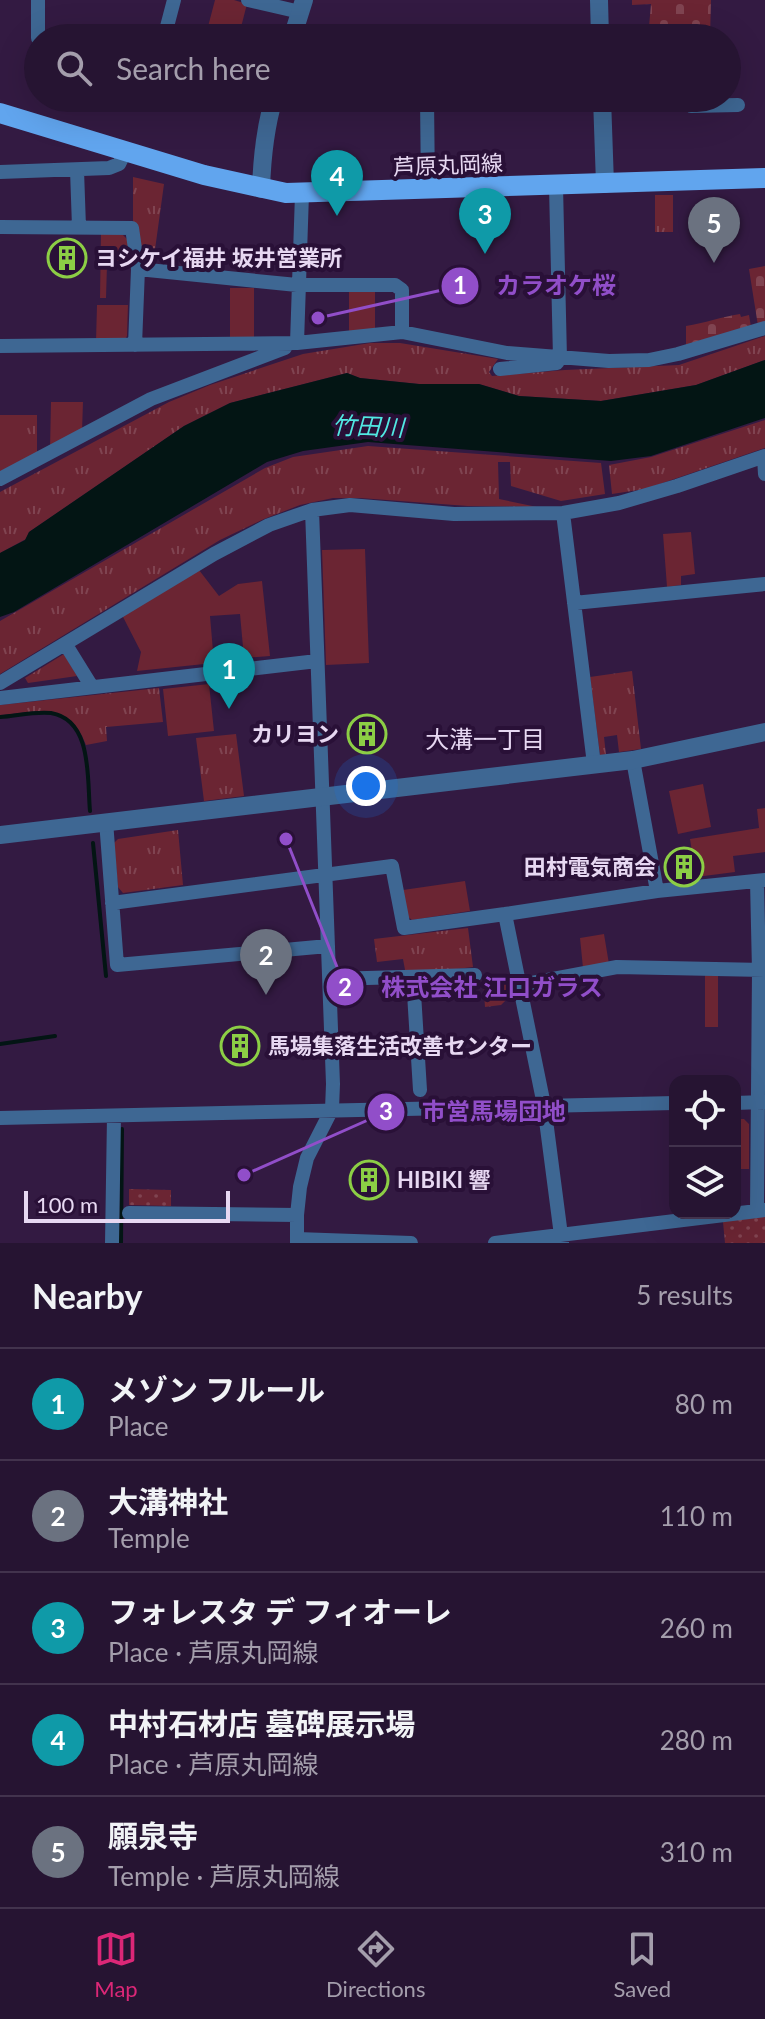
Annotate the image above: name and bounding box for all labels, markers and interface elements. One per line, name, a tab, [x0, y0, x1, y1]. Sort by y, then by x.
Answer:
search box	[24, 24, 741, 112]
icon: search	[52, 46, 96, 90]
text: Search here	[116, 50, 271, 86]
street label: 芦原丸岡線	[393, 149, 503, 180]
pin: 4	[311, 150, 363, 216]
pin: 3	[459, 188, 511, 254]
pin: 5	[688, 197, 740, 263]
building icon: ヨシケイ福井 坂井営業所	[46, 237, 88, 279]
place label: ヨシケイ福井 坂井営業所	[95, 244, 342, 271]
callout: カラオケ桜	[440, 262, 632, 310]
text: 1	[453, 270, 467, 299]
text: カラオケ桜	[496, 270, 616, 299]
water label: 竹田川	[332, 410, 408, 441]
pin: 1	[203, 643, 255, 709]
building icon: カリヨン	[346, 713, 388, 755]
place label: カリヨン	[251, 720, 339, 747]
district label: 大溝一丁目	[425, 724, 545, 753]
your location	[346, 766, 386, 806]
building icon: 田村電気商会	[663, 846, 705, 888]
place label: 田村電気商会	[524, 853, 656, 880]
pin: 2	[240, 929, 292, 995]
callout: 株式会社 江口ガラス	[325, 963, 619, 1011]
text: 2	[338, 972, 352, 1001]
text: 株式会社 江口ガラス	[381, 972, 603, 1001]
building icon: 馬場集落生活改善センター	[219, 1025, 261, 1067]
place label: 馬場集落生活改善センター	[268, 1032, 532, 1059]
map controls	[669, 1075, 741, 1219]
button: locate	[669, 1075, 741, 1147]
callout: 市営馬場団地	[366, 1088, 582, 1136]
text: 3	[379, 1096, 393, 1125]
text: 市営馬場団地	[422, 1096, 566, 1125]
button: layers	[669, 1147, 741, 1219]
building icon: HIBIKI 響	[348, 1159, 390, 1201]
place label: HIBIKI 響	[397, 1166, 490, 1193]
scale bar	[24, 1187, 230, 1223]
text: 100 m	[36, 1191, 98, 1218]
text: Nearby	[32, 1275, 143, 1316]
text: 5 results	[636, 1279, 733, 1311]
text: メゾン フルール	[108, 1371, 325, 1407]
text: 1	[50, 1388, 66, 1420]
text: 80 m	[675, 1388, 733, 1420]
text: Place	[108, 1410, 169, 1442]
text: 大溝神社	[108, 1483, 228, 1519]
text: 2	[50, 1500, 66, 1532]
text: 110 m	[660, 1500, 733, 1532]
text: Temple	[108, 1522, 190, 1554]
text: フォレスタ デ フィオーレ	[108, 1593, 452, 1629]
text: 3	[50, 1612, 66, 1644]
text: 260 m	[660, 1612, 733, 1644]
text: Place · 芦原丸岡線	[108, 1636, 319, 1668]
text: 中村石材店 墓碑展示場	[108, 1705, 415, 1741]
text: 4	[50, 1724, 66, 1756]
text: 280 m	[660, 1724, 733, 1756]
text: Place · 芦原丸岡線	[108, 1748, 319, 1780]
text: 願泉寺	[108, 1817, 198, 1853]
text: 5	[50, 1836, 66, 1868]
text: 310 m	[660, 1836, 733, 1868]
text: Temple · 芦原丸岡線	[108, 1860, 340, 1892]
tab: Map	[94, 1927, 138, 2002]
tab: Directions	[326, 1927, 425, 2002]
tab: Saved	[613, 1927, 671, 2002]

